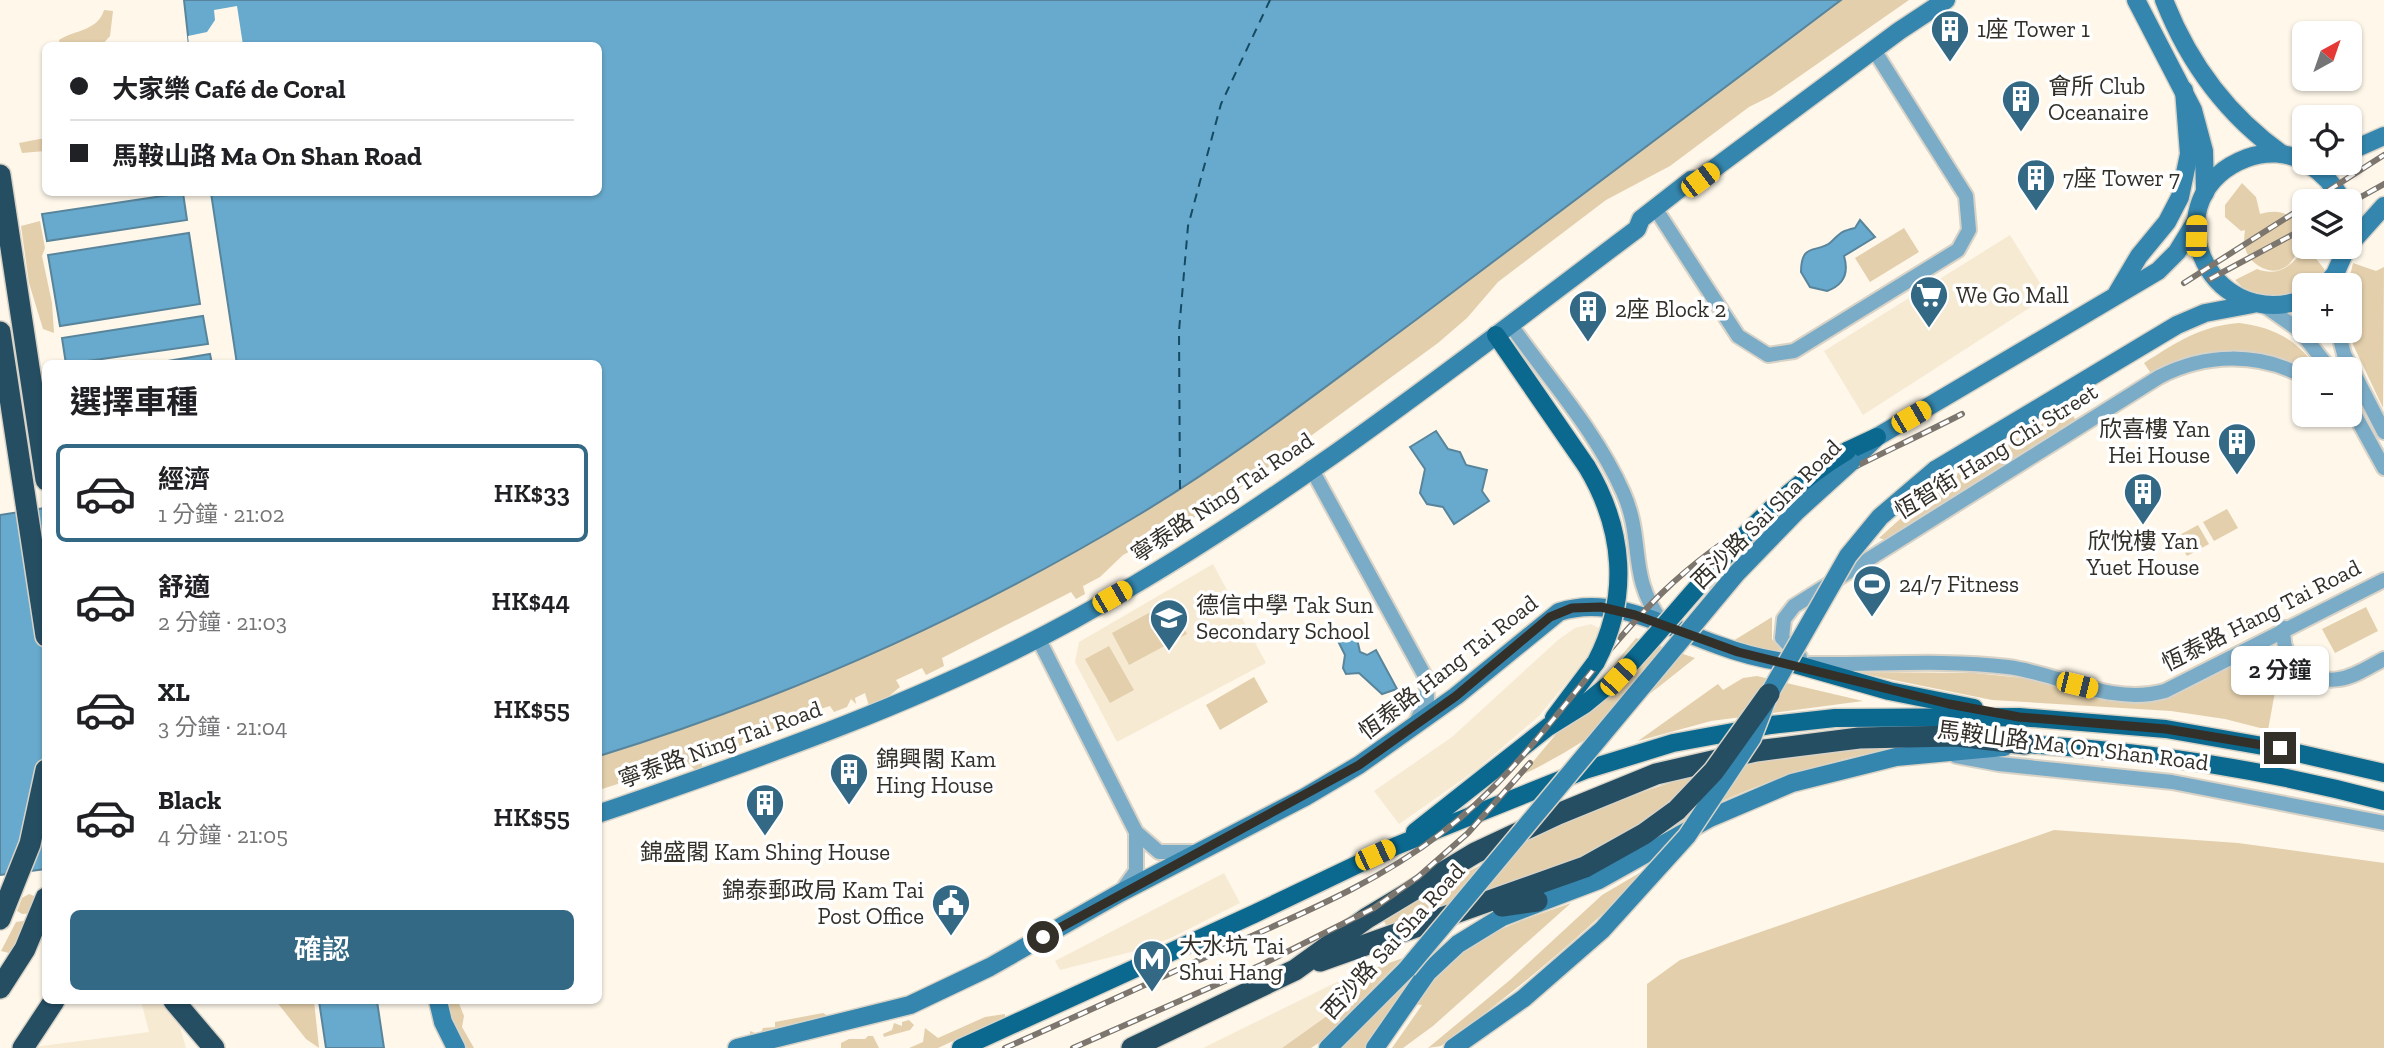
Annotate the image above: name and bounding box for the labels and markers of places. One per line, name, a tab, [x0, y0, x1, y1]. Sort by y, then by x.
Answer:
building icon: 1座 Tower 1	[1929, 8, 1971, 63]
place label: 1座 Tower 1	[1977, 15, 2090, 43]
place label: 會所 Club Oceanaire	[2048, 72, 2149, 126]
building icon: 會所 Club Oceanaire	[2000, 78, 2042, 133]
building icon: 7座 Tower 7	[2015, 157, 2057, 212]
place label: 7座 Tower 7	[2063, 164, 2180, 192]
supermarket icon: We Go Mall	[1908, 274, 1950, 329]
place label: We Go Mall	[1956, 281, 2069, 309]
building icon: 2座 Block 2	[1567, 288, 1609, 343]
place label: 2座 Block 2	[1615, 295, 1726, 323]
place label: 欣喜樓 Yan Hei House	[2099, 415, 2210, 469]
building icon: 欣喜樓 Yan Hei House	[2216, 421, 2258, 476]
building icon: 欣悅樓 Yan Yuet House	[2122, 471, 2164, 526]
place label: 欣悅樓 Yan Yuet House	[2086, 527, 2199, 581]
sports icon: 24/7 Fitness	[1851, 563, 1893, 618]
place label: 24/7 Fitness	[1899, 570, 2019, 598]
place label: 德信中學 Tak Sun Secondary School	[1196, 591, 1373, 645]
school or university icon: 德信中學 Tak Sun Secondary School	[1148, 597, 1190, 652]
place label: 錦興閣 Kam Hing House	[876, 745, 996, 799]
building icon: 錦興閣 Kam Hing House	[828, 751, 870, 806]
building icon: 錦盛閣 Kam Shing House	[744, 782, 786, 837]
place label: 錦盛閣 Kam Shing House	[640, 838, 890, 866]
place label: 錦泰郵政局 Kam Tai Post Office	[722, 876, 924, 930]
public building icon: 錦泰郵政局 Kam Tai Post Office	[930, 882, 972, 937]
place label: 大水坑 Tai Shui Hang	[1179, 932, 1284, 986]
metro station icon: 大水坑 Tai Shui Hang	[1131, 938, 1173, 993]

